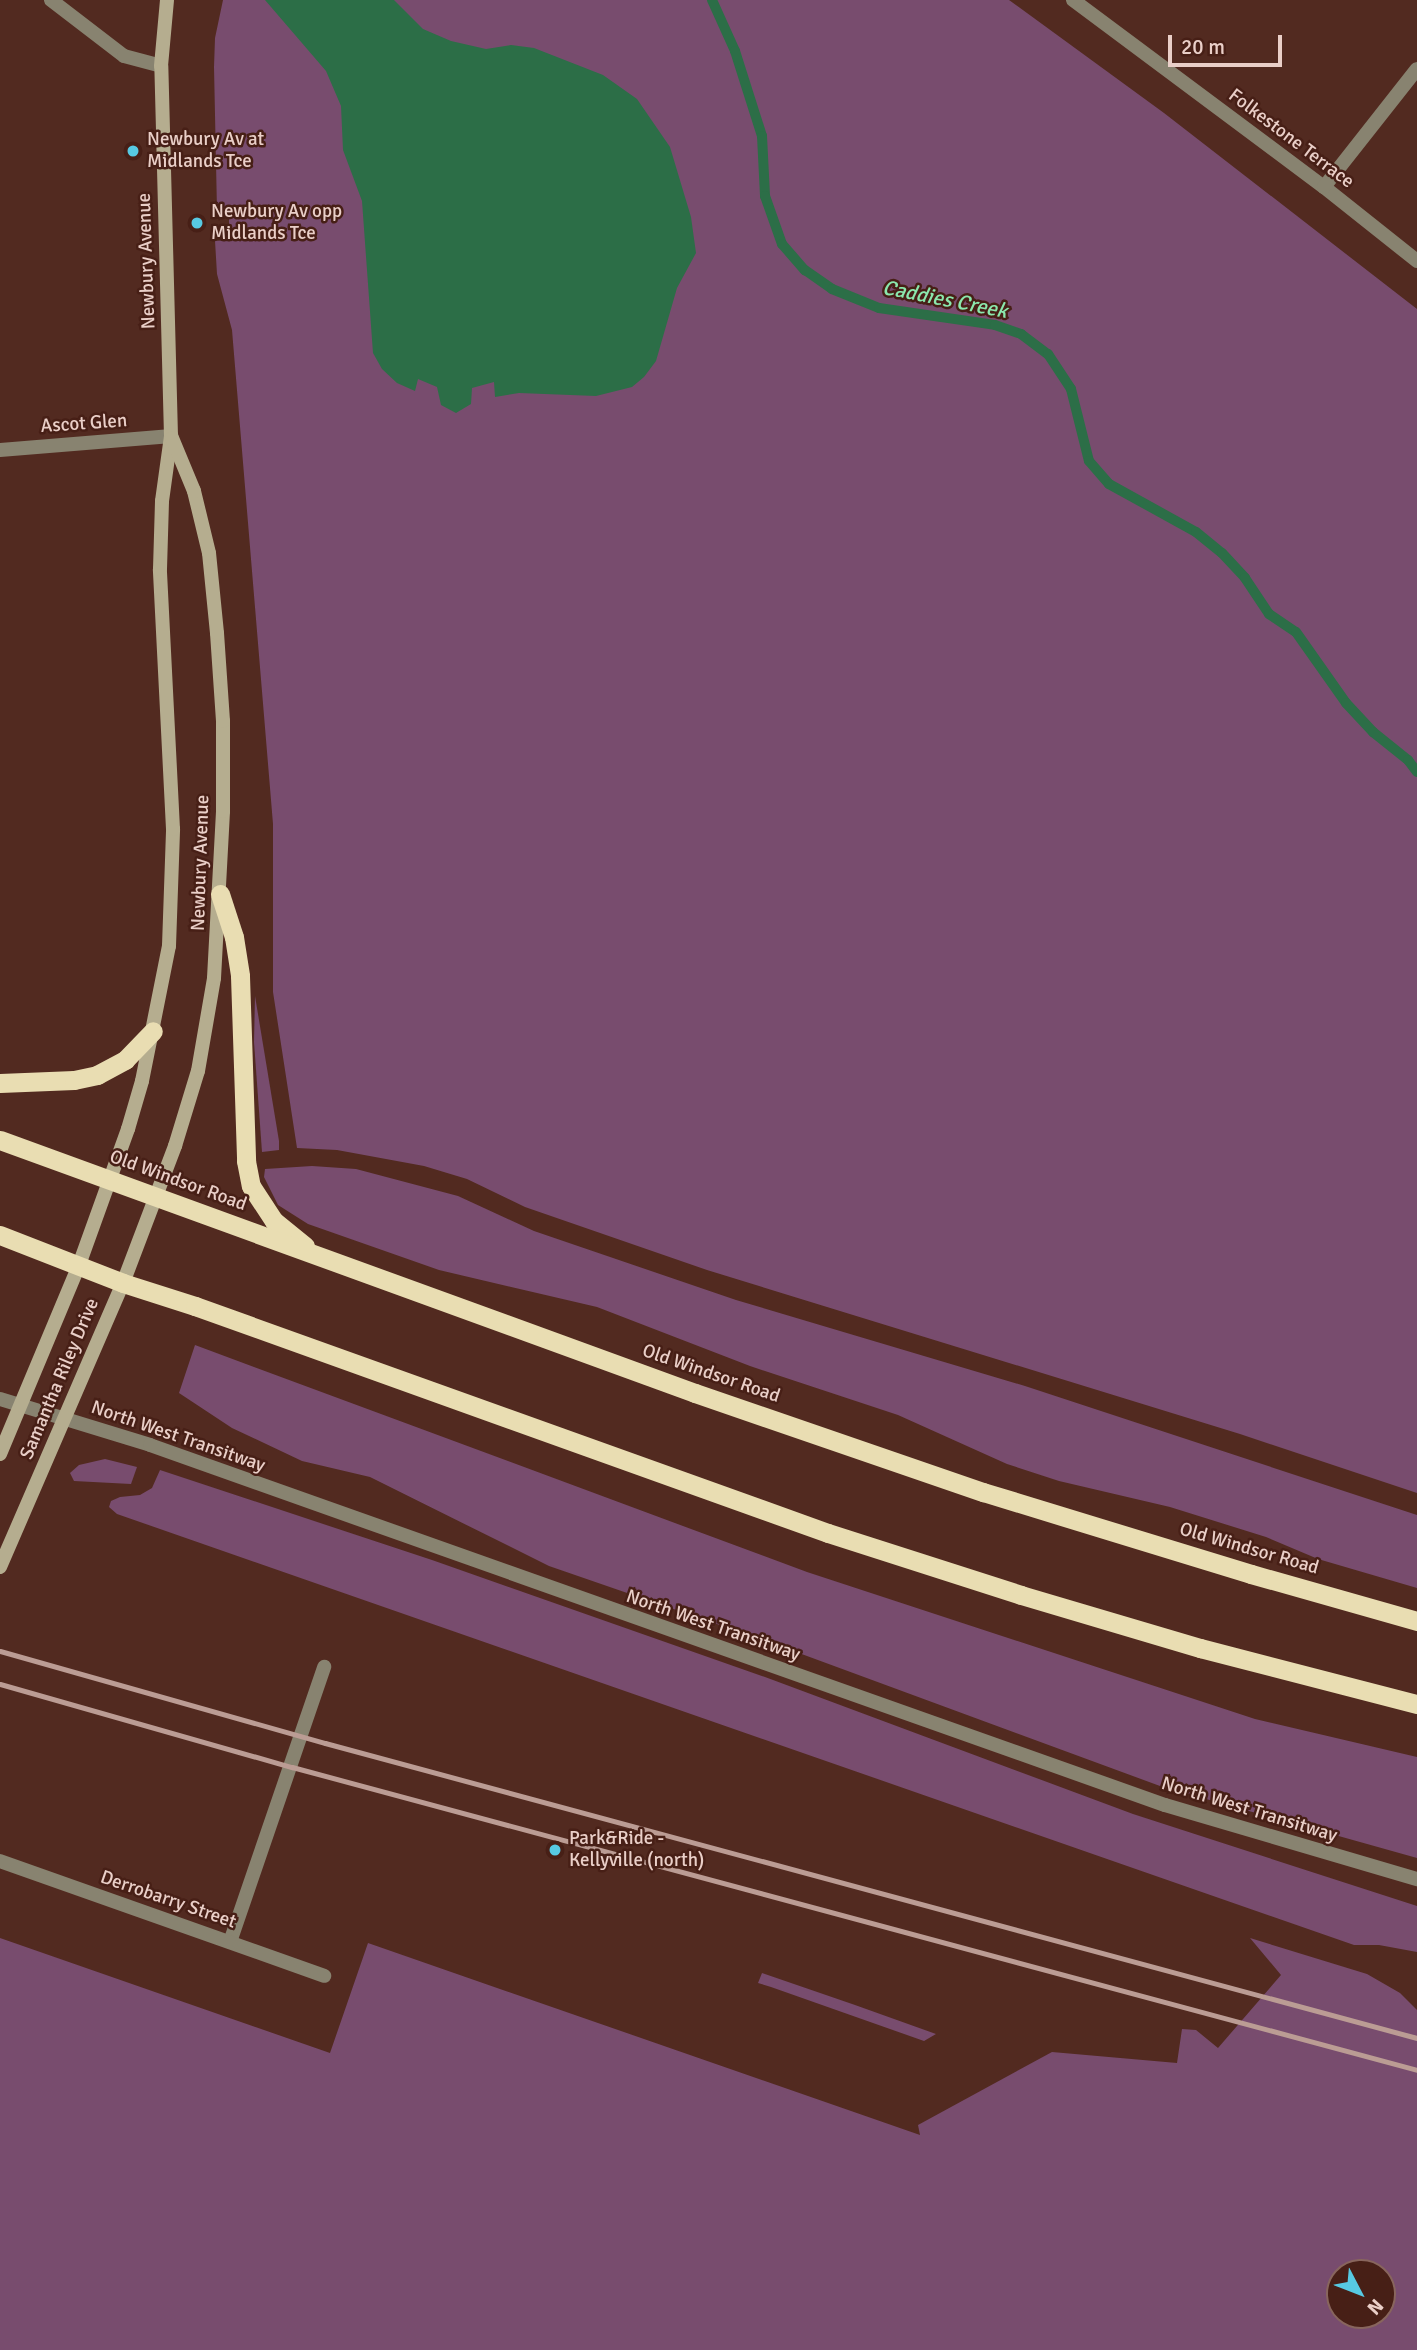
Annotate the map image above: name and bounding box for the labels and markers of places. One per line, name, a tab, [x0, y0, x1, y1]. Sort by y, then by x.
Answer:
place label: Newbury Av at Midlands Tce	[147, 129, 264, 173]
marker: Newbury Av at Midlands Tce	[125, 143, 141, 159]
place label: Newbury Av opp Midlands Tce	[211, 201, 342, 245]
marker: Newbury Av opp Midlands Tce	[189, 215, 205, 231]
place label: Park&Ride - Kellyville (north)	[569, 1828, 704, 1872]
marker: Park&Ride - Kellyville (north)	[547, 1842, 563, 1858]

